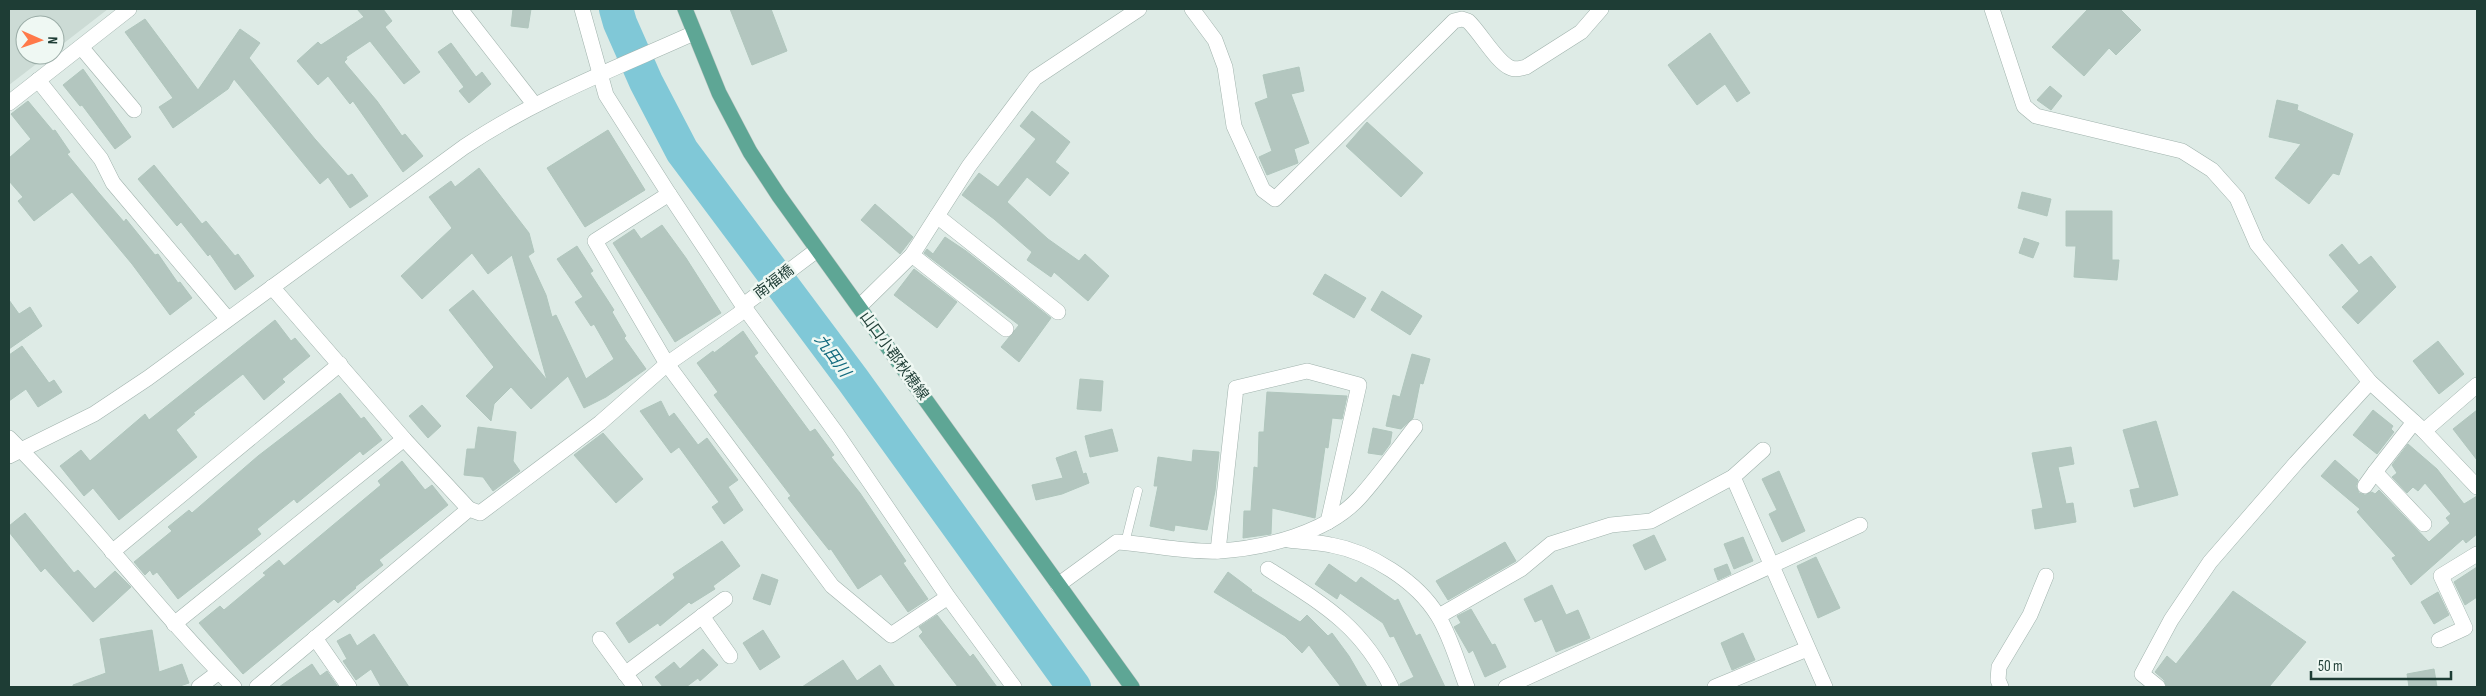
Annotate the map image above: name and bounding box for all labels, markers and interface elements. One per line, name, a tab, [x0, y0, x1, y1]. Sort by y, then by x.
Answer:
north arrow	[15, 15, 65, 65]
text: N	[44, 36, 61, 44]
street label: 南福橋	[750, 261, 798, 303]
street label: 山口小郡秋穂線	[855, 308, 933, 404]
water label: 九田川	[810, 331, 855, 383]
scale bar	[2311, 648, 2451, 680]
text: 50 m	[2318, 657, 2343, 676]

